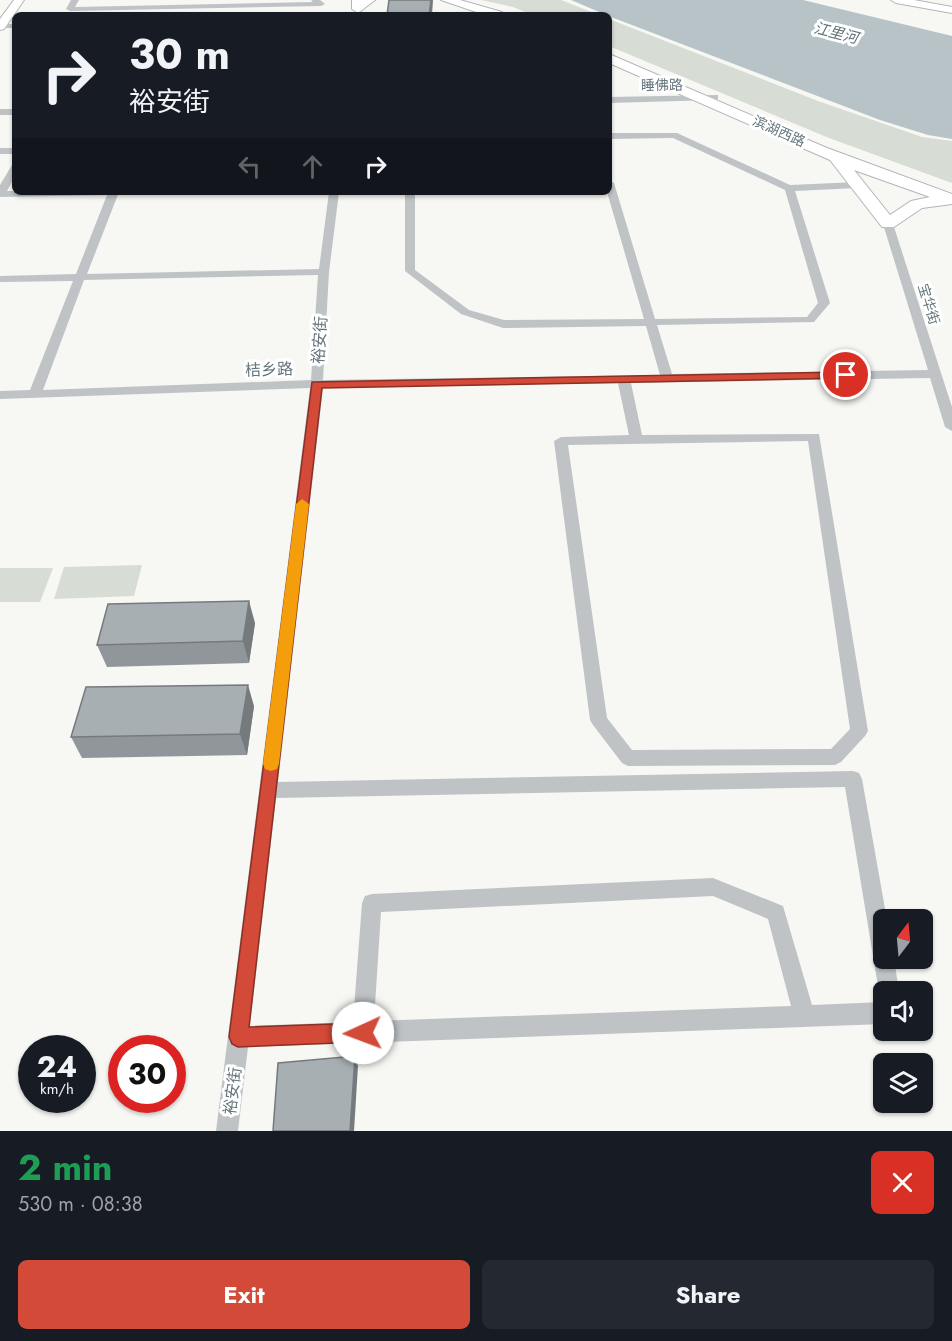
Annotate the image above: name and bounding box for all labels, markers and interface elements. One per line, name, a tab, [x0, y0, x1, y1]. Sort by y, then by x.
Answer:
water label: 江里河	[811, 17, 863, 50]
text: 30 m	[129, 24, 230, 85]
icon: right	[30, 36, 108, 114]
street label: 睡佛路	[641, 75, 683, 95]
text: 裕安街	[129, 82, 210, 121]
street label: 滨湖西路	[749, 110, 809, 152]
icon: left	[233, 150, 266, 183]
icon: ahead	[296, 150, 329, 183]
icon: right	[359, 150, 392, 183]
street label: 宝华街	[913, 281, 945, 327]
street label: 裕安街	[306, 315, 333, 365]
pin	[820, 349, 871, 400]
street label: 桔乡路	[245, 357, 293, 382]
icon: arrive	[829, 358, 862, 391]
north arrow	[873, 909, 933, 969]
map controls	[873, 909, 933, 1113]
button: sound	[873, 981, 933, 1041]
position arrow	[331, 1001, 395, 1065]
speed limit sign: 30	[108, 1035, 186, 1113]
text: 24	[37, 1045, 77, 1088]
button: layers	[873, 1053, 933, 1113]
street label: 裕安街	[218, 1066, 247, 1116]
text: km/h	[40, 1078, 74, 1100]
text: 2 min	[18, 1141, 113, 1193]
button: close	[871, 1151, 934, 1214]
text: 530 m · 08:38	[18, 1190, 143, 1219]
button: Exit	[18, 1260, 470, 1329]
button: Share	[482, 1260, 934, 1329]

